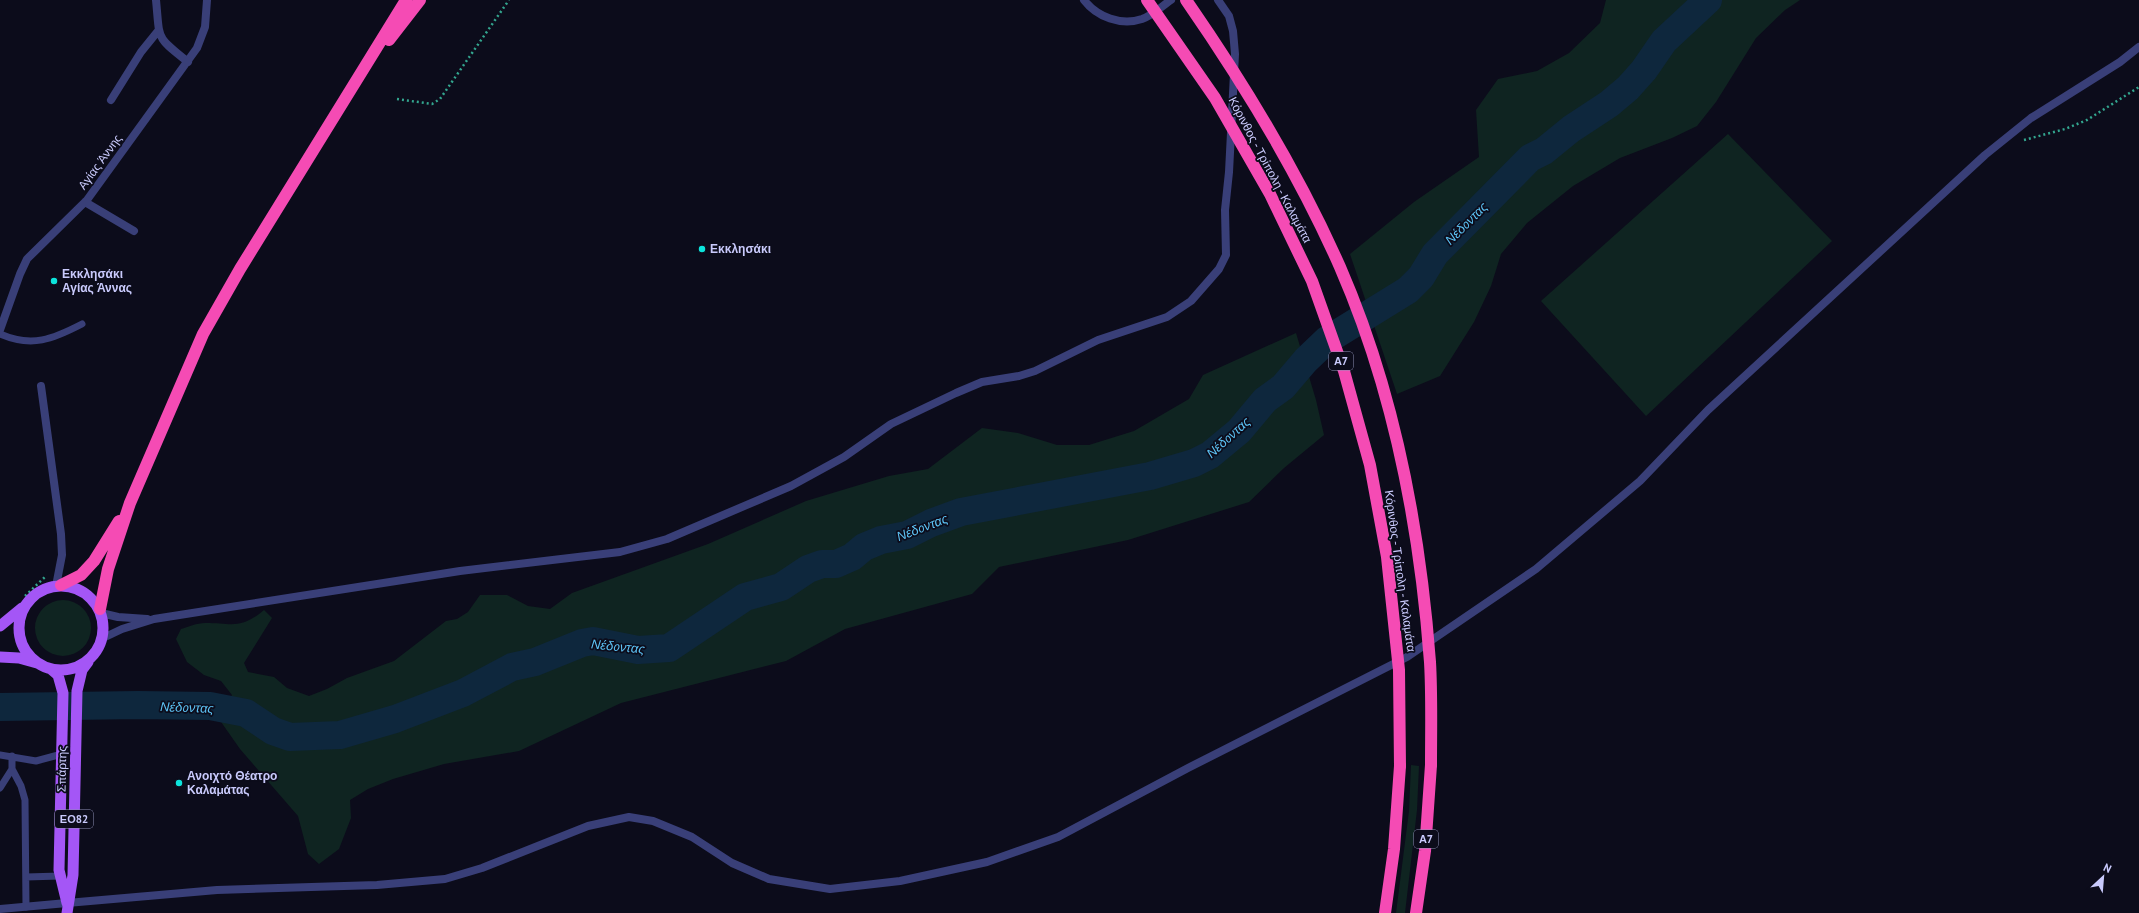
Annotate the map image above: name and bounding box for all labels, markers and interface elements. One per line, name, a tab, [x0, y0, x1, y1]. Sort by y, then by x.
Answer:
street label: Κόρινθος - Τρίπολη - Καλαμάτα	[1225, 94, 1315, 245]
street label: Αγίας Άννης	[75, 131, 125, 192]
water label: Νέδoντας	[1441, 198, 1492, 248]
place label: Εκκλησάκι	[710, 241, 771, 256]
marker: Εκκλησάκι	[697, 244, 707, 254]
place label: Εκκλησάκι Αγίας Άννας	[62, 266, 132, 295]
marker: Εκκλησάκι Αγίας Άννας	[49, 276, 59, 286]
road number: Α7	[1329, 352, 1353, 370]
water label: Νέδoντας	[1203, 413, 1254, 462]
street label: Κόρινθος - Τρίπολη - Καλαμάτα	[1382, 489, 1419, 653]
water label: Νέδoντας	[894, 510, 951, 545]
water label: Νέδoντας	[590, 635, 646, 658]
water label: Νέδoντας	[160, 698, 215, 717]
street label: Σπάρτης	[54, 746, 69, 792]
place label: Ανοιχτό Θέατρο Καλαμάτας	[187, 768, 277, 797]
marker: Ανοιχτό Θέατρο Καλαμάτας	[174, 778, 184, 788]
road number: ΕΟ82	[55, 810, 93, 828]
road number: Α7	[1414, 830, 1438, 848]
north arrow	[2083, 857, 2123, 897]
text: N	[2101, 860, 2114, 876]

